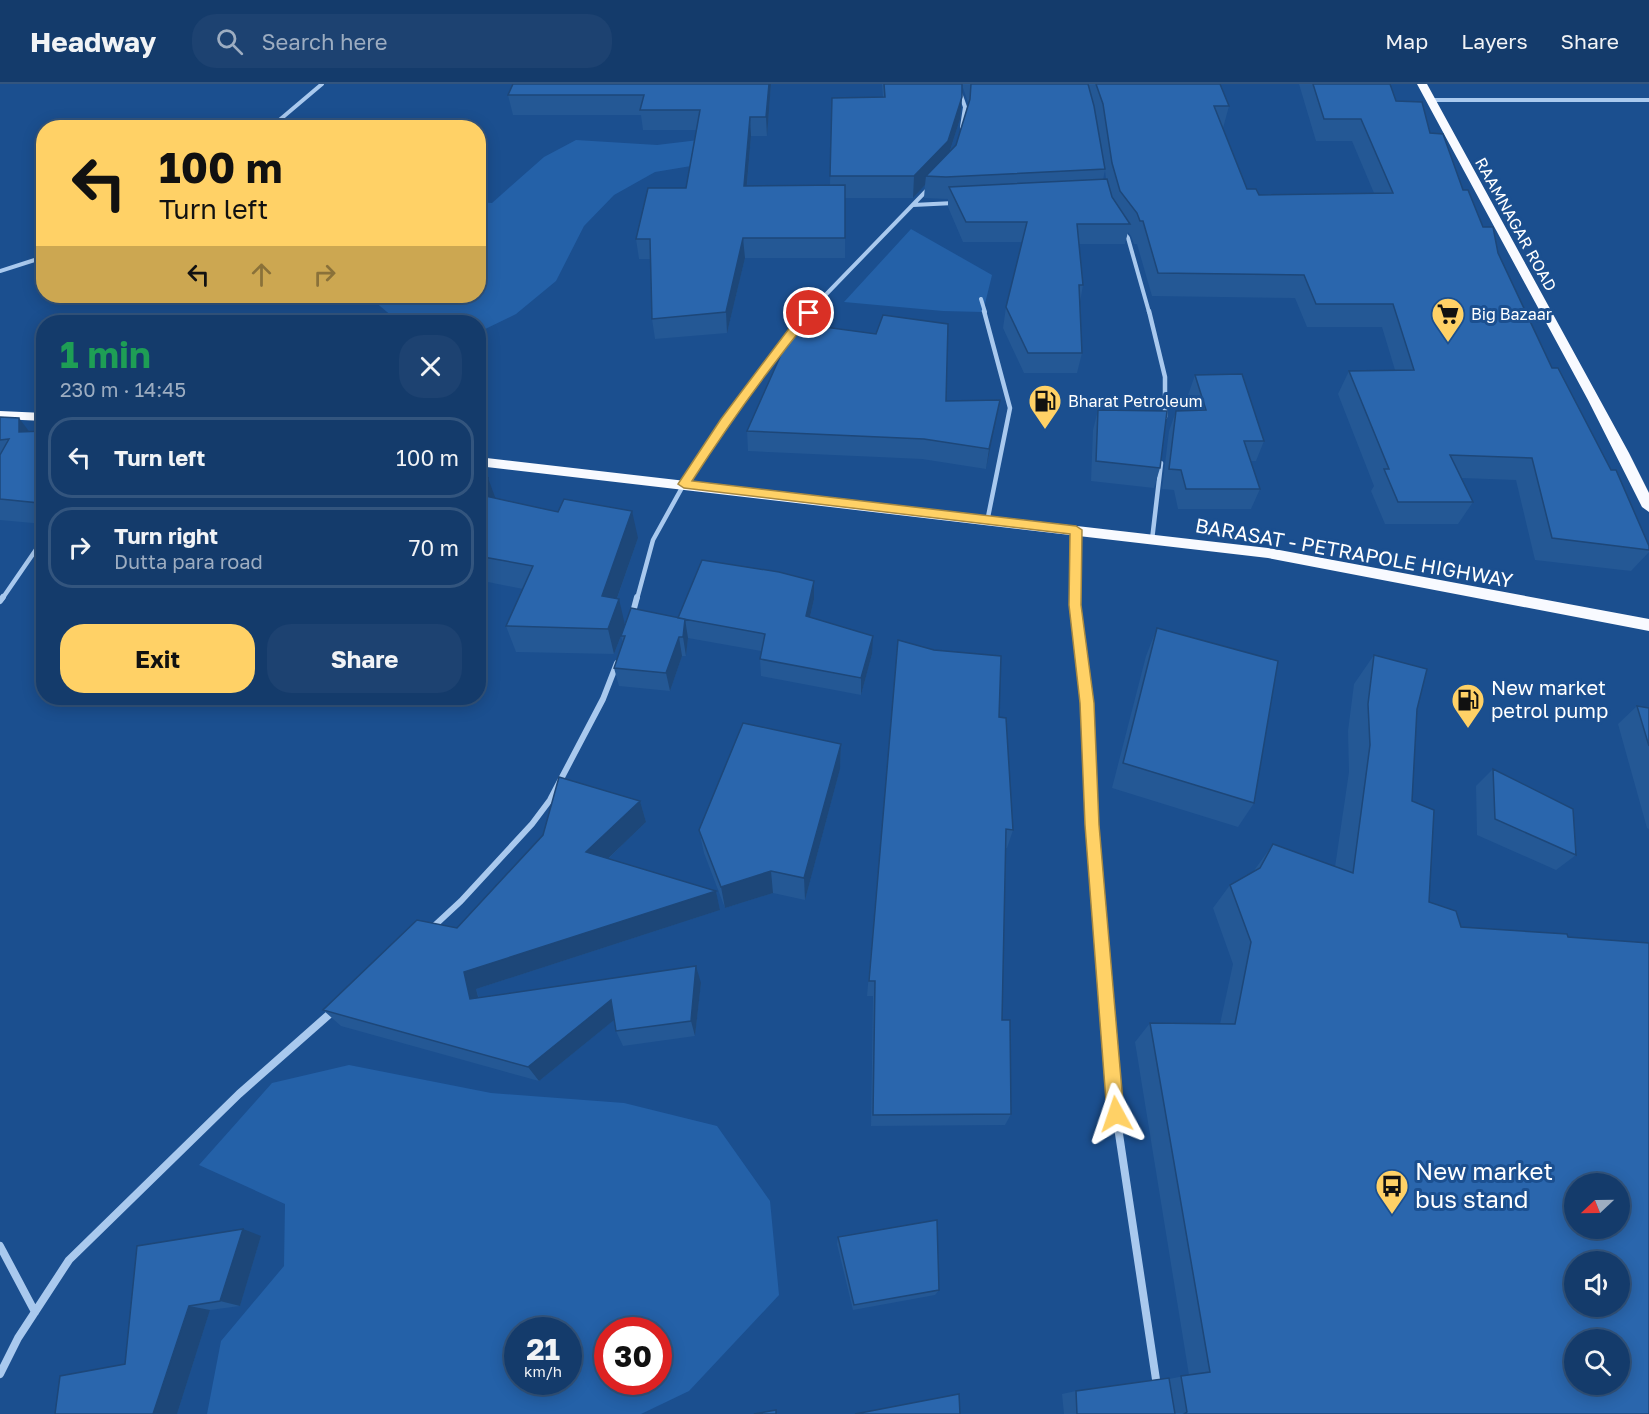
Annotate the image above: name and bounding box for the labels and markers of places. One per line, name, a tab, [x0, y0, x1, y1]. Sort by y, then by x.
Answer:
pin	[783, 287, 834, 338]
supermarket icon: Big Bazaar	[1430, 296, 1466, 343]
place label: Big Bazaar	[1471, 304, 1552, 324]
fuel station icon: Bharat Petroleum	[1027, 383, 1063, 430]
place label: Bharat Petroleum	[1068, 391, 1203, 411]
place label: New market petrol pump	[1491, 675, 1608, 722]
fuel station icon: New market petrol pump	[1450, 682, 1486, 729]
place label: New market bus stand	[1415, 1156, 1553, 1213]
bus stop icon: New market bus stand	[1374, 1168, 1410, 1215]

